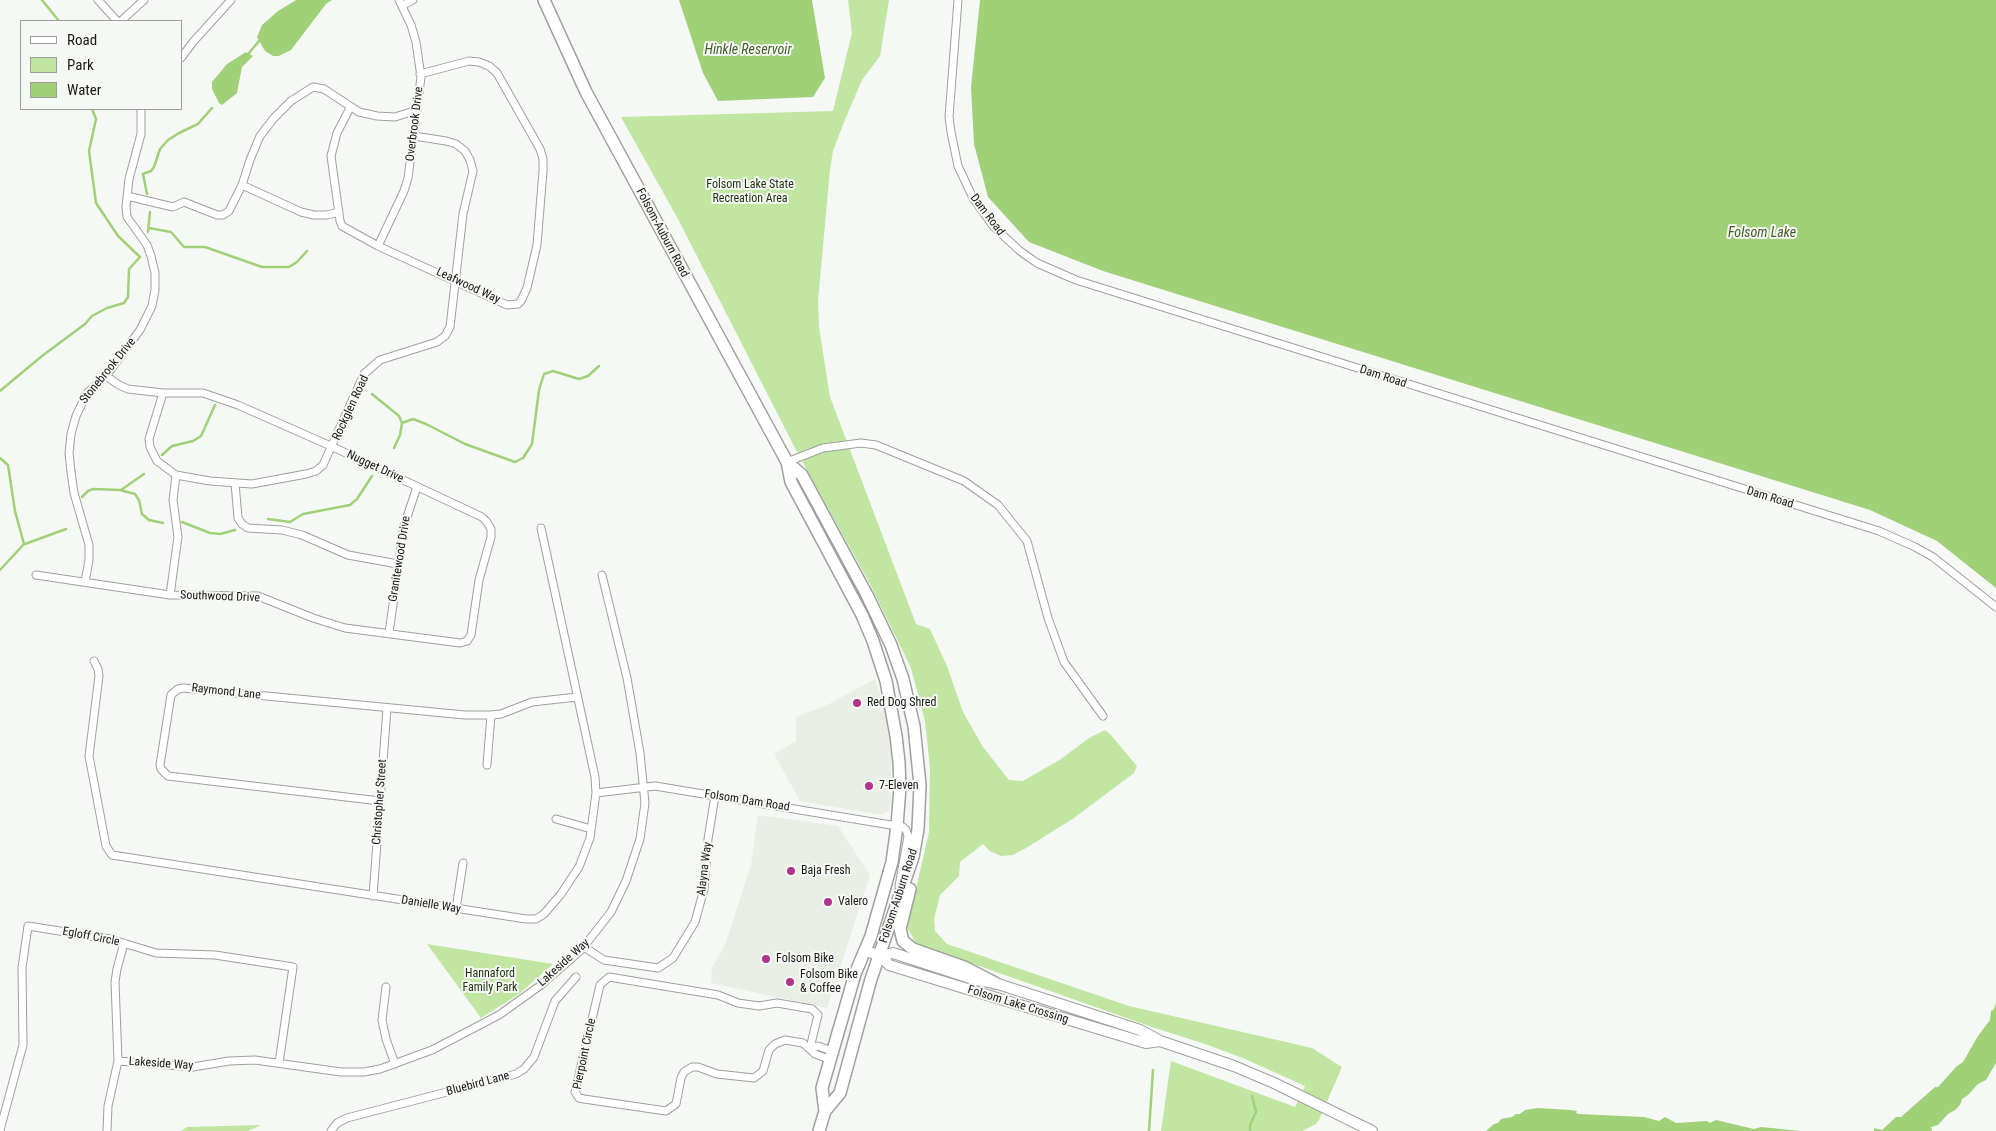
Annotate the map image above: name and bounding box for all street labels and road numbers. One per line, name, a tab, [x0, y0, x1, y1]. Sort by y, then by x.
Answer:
street label: Overbrook Drive	[403, 86, 427, 162]
street label: Folsom-Auburn Road	[632, 186, 692, 280]
street label: Dam Road	[967, 191, 1007, 239]
street label: Leafwood Way	[434, 265, 502, 307]
street label: Stonebrook Drive	[77, 335, 139, 407]
street label: Dam Road	[1358, 363, 1408, 391]
street label: Rockglen Road	[330, 373, 372, 443]
street label: Nugget Drive	[344, 448, 406, 486]
street label: Dam Road	[1745, 484, 1795, 512]
street label: Granitewood Drive	[386, 515, 414, 603]
street label: Southwood Drive	[180, 588, 260, 606]
street label: Raymond Lane	[191, 681, 261, 703]
street label: Christopher Street	[370, 759, 390, 845]
street label: Folsom Dam Road	[703, 787, 791, 815]
street label: Alayna Way	[695, 841, 715, 897]
street label: Folsom-Auburn Road	[877, 847, 921, 945]
street label: Danielle Way	[400, 893, 462, 917]
street label: Egloff Circle	[61, 924, 121, 950]
street label: Lakeside Way	[535, 936, 593, 990]
street label: Folsom Lake Crossing	[966, 983, 1070, 1027]
street label: Pierpoint Circle	[570, 1017, 600, 1091]
street label: Lakeside Way	[128, 1055, 194, 1073]
street label: Bluebird Lane	[445, 1069, 511, 1099]

